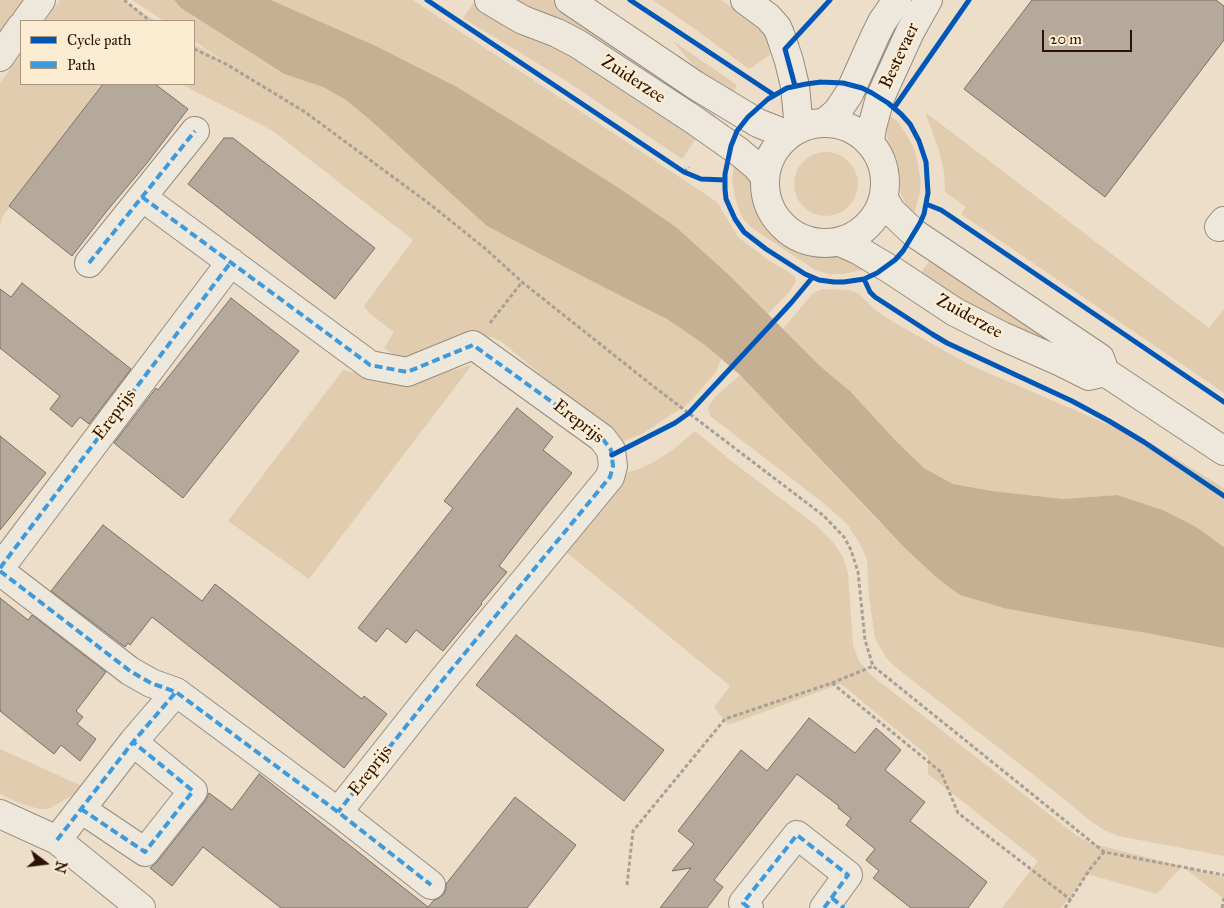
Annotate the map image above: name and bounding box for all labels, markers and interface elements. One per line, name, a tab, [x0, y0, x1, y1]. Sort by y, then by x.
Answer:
legend	[20, 20, 195, 85]
street label: Bestevaer	[875, 20, 925, 92]
scale bar	[1044, 20, 1134, 52]
text: 20 m	[1050, 30, 1082, 48]
text: Cycle path	[67, 31, 131, 49]
street label: Zuiderzee	[597, 51, 669, 109]
text: Path	[67, 56, 95, 74]
street label: Zuiderzee	[932, 290, 1006, 344]
street label: Ereprijs	[89, 385, 141, 445]
street label: Ereprijs	[548, 395, 608, 449]
street label: Ereprijs	[344, 741, 398, 801]
north arrow	[20, 838, 70, 888]
text: N	[50, 859, 70, 875]

